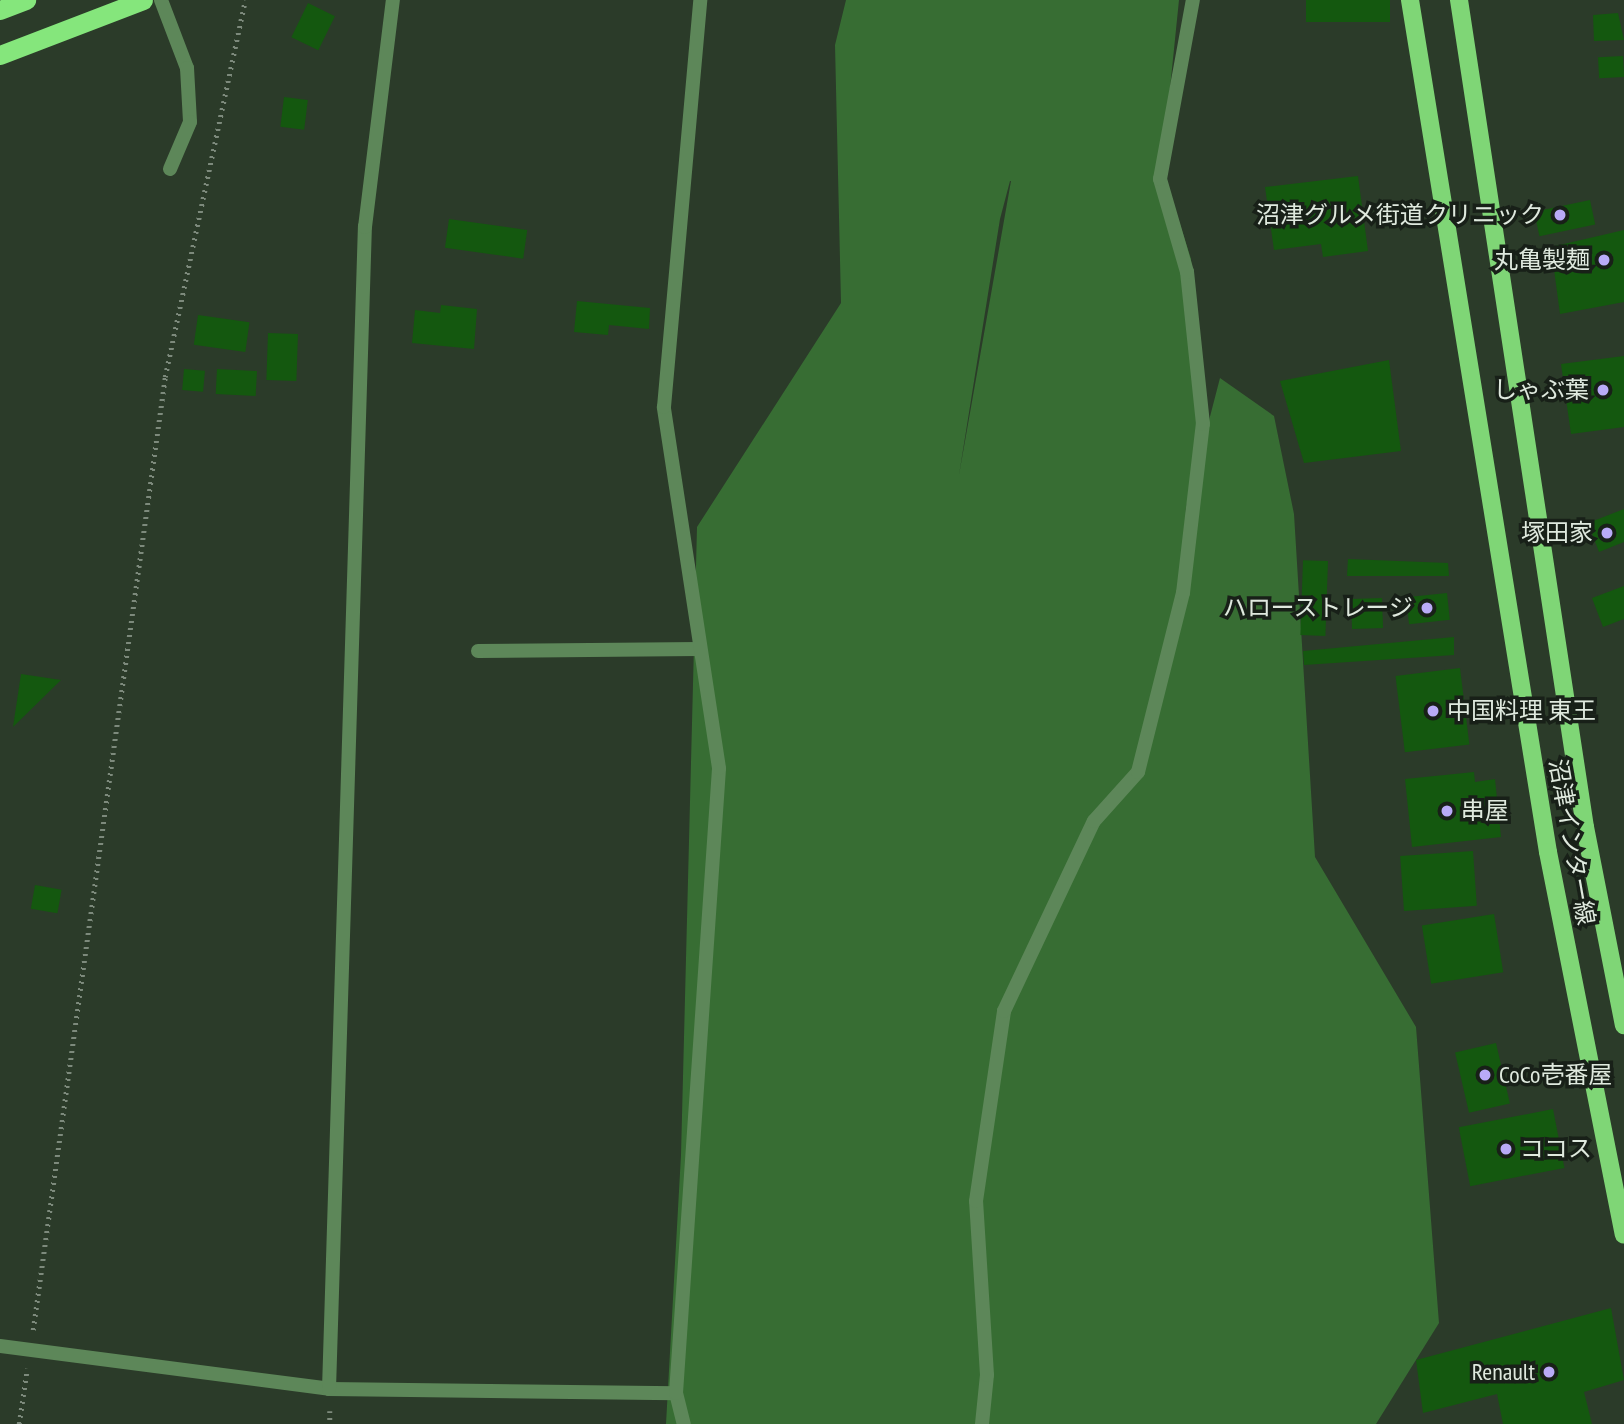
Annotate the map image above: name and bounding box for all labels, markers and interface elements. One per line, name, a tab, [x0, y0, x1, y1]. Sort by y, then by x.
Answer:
place label: 沼津グルメ街道クリニック	[1256, 201, 1544, 229]
marker: 沼津グルメ街道クリニック	[1550, 205, 1570, 225]
place label: 丸亀製麺	[1494, 246, 1590, 274]
marker: 丸亀製麺	[1596, 252, 1612, 268]
place label: しゃぶ葉	[1493, 376, 1589, 404]
marker: しゃぶ葉	[1595, 382, 1611, 398]
place label: 塚田家	[1521, 519, 1593, 547]
marker: 塚田家	[1599, 525, 1615, 541]
place label: ハローストレージ	[1221, 594, 1413, 622]
marker: ハローストレージ	[1419, 600, 1435, 616]
place label: 中国料理 東王	[1447, 697, 1596, 725]
marker: 中国料理 東王	[1425, 703, 1441, 719]
street label: 沼津インター線	[1543, 757, 1601, 927]
place label: 串屋	[1461, 797, 1509, 825]
marker: 串屋	[1439, 803, 1455, 819]
place label: CoCo壱番屋	[1499, 1061, 1612, 1089]
marker: CoCo壱番屋	[1477, 1067, 1493, 1083]
place label: ココス	[1520, 1135, 1592, 1163]
marker: ココス	[1498, 1141, 1514, 1157]
place label: Renault	[1472, 1358, 1535, 1386]
marker: Renault	[1541, 1364, 1557, 1380]

